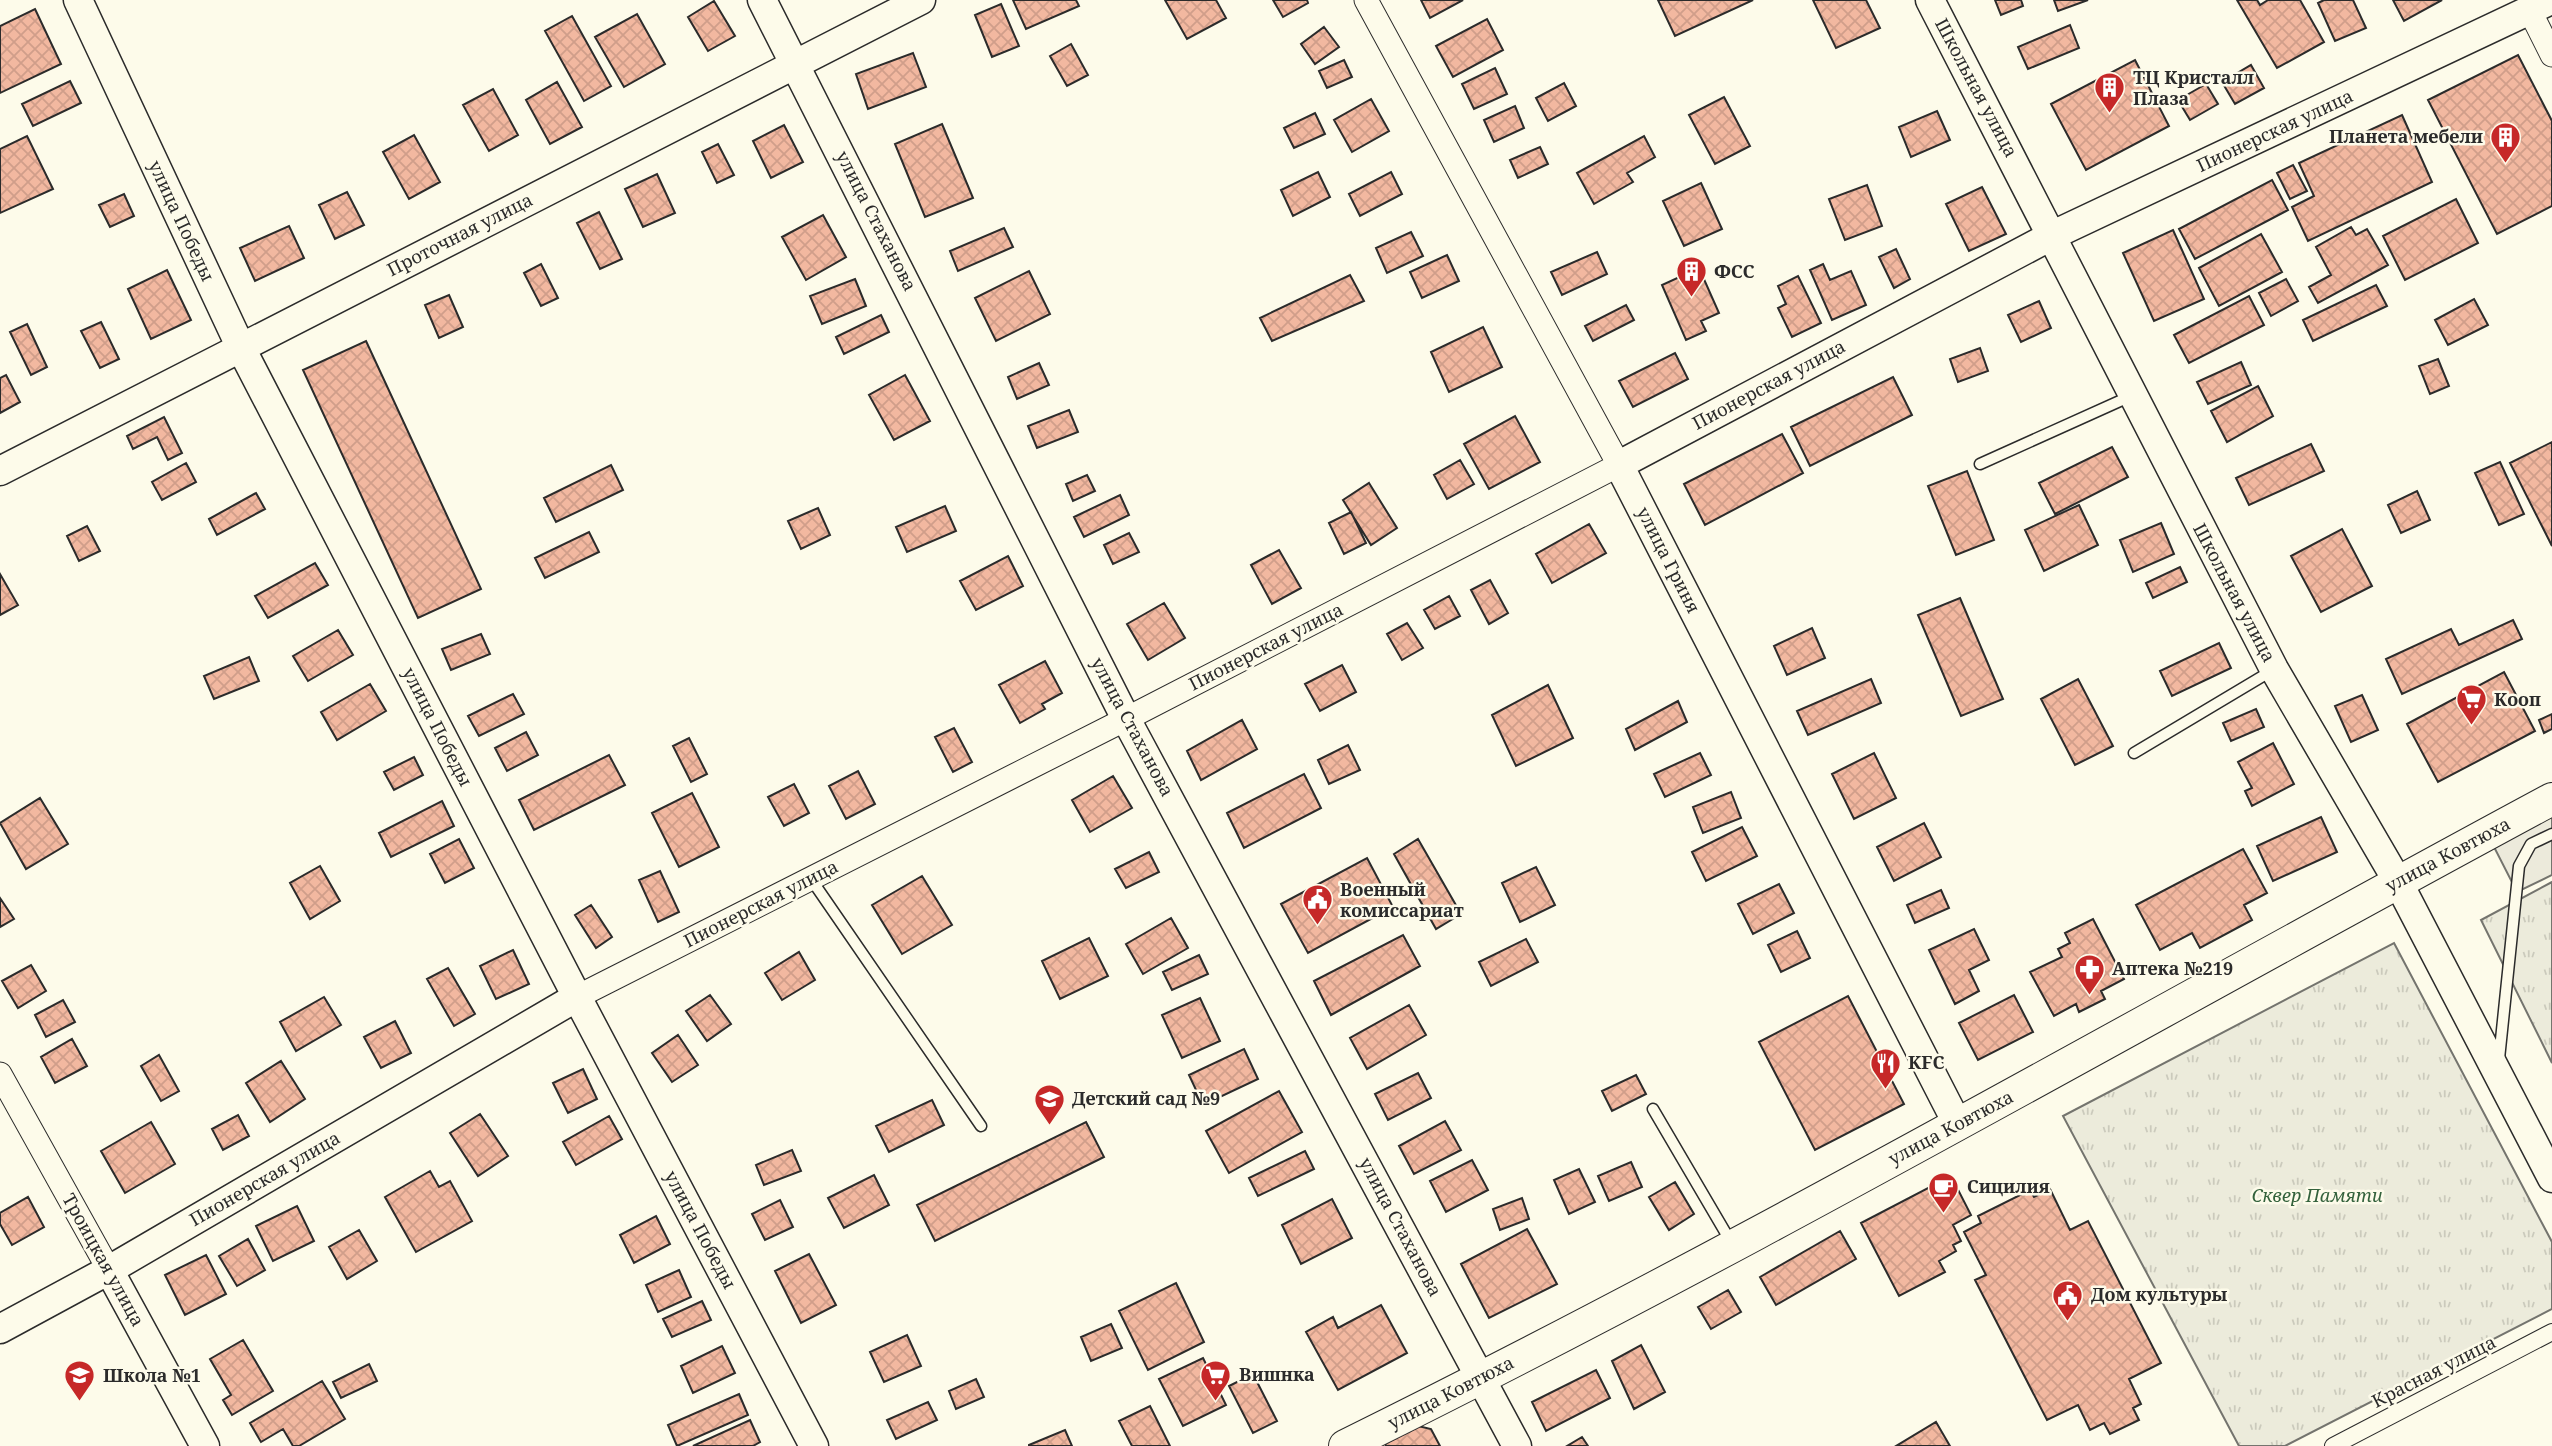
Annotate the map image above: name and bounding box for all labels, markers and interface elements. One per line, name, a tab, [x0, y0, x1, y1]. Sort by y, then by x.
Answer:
street label: Школьная улица	[1930, 14, 2024, 161]
place label: ТЦ Кристалл Плаза	[2133, 65, 2254, 110]
building icon: ТЦ Кристалл Плаза	[2093, 71, 2127, 115]
street label: Пионерская улица	[2192, 83, 2357, 177]
building icon: Планета мебели	[2489, 120, 2523, 164]
place label: Планета мебели	[2329, 124, 2483, 148]
street label: улица Стаханова	[831, 146, 923, 295]
street label: улица Победы	[143, 156, 221, 285]
street label: Проточная улица	[383, 187, 536, 281]
building icon: ФСС	[1674, 255, 1708, 299]
place label: ФСС	[1714, 259, 1755, 283]
street label: Пионерская улица	[1688, 334, 1849, 435]
street label: улица Гриня	[1632, 502, 1706, 617]
street label: Школьная улица	[2188, 519, 2282, 666]
street label: Пионерская улица	[1184, 597, 1347, 695]
street label: улица Стаханова	[1086, 653, 1180, 800]
street label: улица Победы	[398, 663, 478, 790]
supermarket icon: Кооп	[2454, 683, 2488, 727]
place label: Кооп	[2494, 687, 2541, 711]
street label: улица Ковтюха	[2381, 811, 2514, 897]
street label: Пионерская улица	[679, 854, 842, 952]
place label: Военный комиссариат	[1340, 877, 1464, 922]
public building icon: Военный комиссариат	[1300, 883, 1334, 927]
pharmacy icon: Аптека №219	[2072, 952, 2106, 996]
place label: Аптека №219	[2112, 956, 2233, 980]
restaurant icon: KFC	[1868, 1046, 1902, 1090]
place label: KFC	[1908, 1050, 1944, 1074]
school or university icon: Детский сад №9	[1032, 1082, 1066, 1126]
street label: улица Ковтюха	[1884, 1084, 2017, 1170]
place label: Детский сад №9	[1072, 1086, 1220, 1110]
street label: Пионерская улица	[185, 1125, 344, 1231]
street label: улица Стаханова	[1354, 1153, 1448, 1300]
street label: улица Победы	[660, 1166, 742, 1293]
cafe icon: Сицилия	[1927, 1170, 1961, 1214]
place label: Сицилия	[1967, 1174, 2050, 1198]
park label: Сквер Памяти	[2251, 1183, 2383, 1207]
street label: Троицкая улица	[57, 1189, 150, 1330]
public building icon: Дом культуры	[2051, 1278, 2085, 1322]
place label: Дом культуры	[2091, 1282, 2228, 1306]
street label: Красная улица	[2367, 1330, 2500, 1413]
street label: улица Ковтюха	[1383, 1350, 1518, 1434]
supermarket icon: Вишнка	[1199, 1358, 1233, 1402]
school or university icon: Школа №1	[63, 1359, 97, 1403]
place label: Вишнка	[1239, 1362, 1315, 1386]
place label: Школа №1	[103, 1363, 201, 1387]

